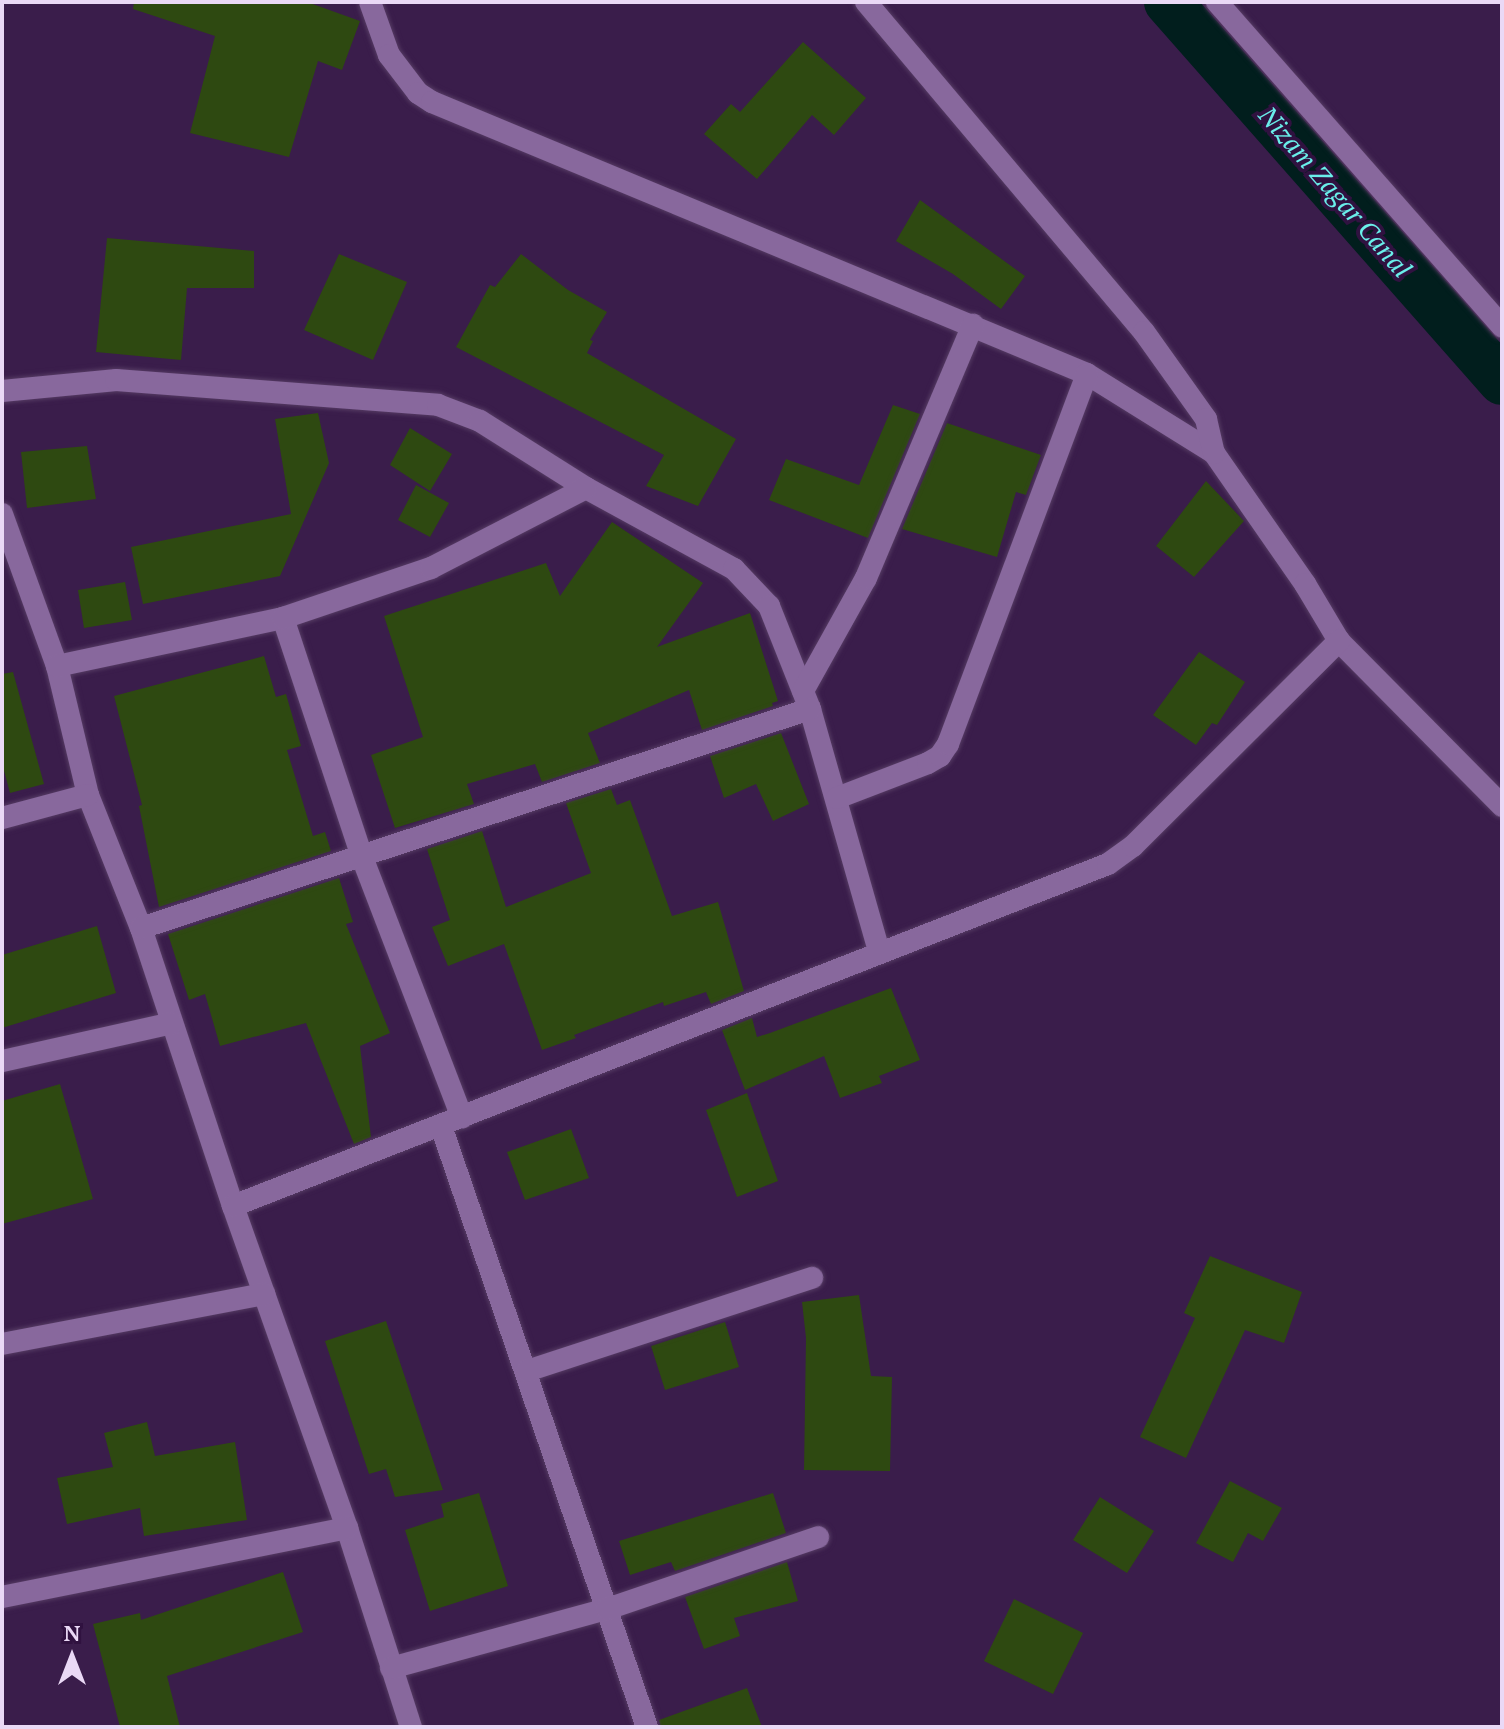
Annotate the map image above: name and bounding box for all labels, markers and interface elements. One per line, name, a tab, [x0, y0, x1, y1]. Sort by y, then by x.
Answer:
water label: Nizam Zagar Canal	[1252, 100, 1418, 284]
north arrow	[32, 1617, 112, 1697]
text: N	[64, 1618, 80, 1647]

